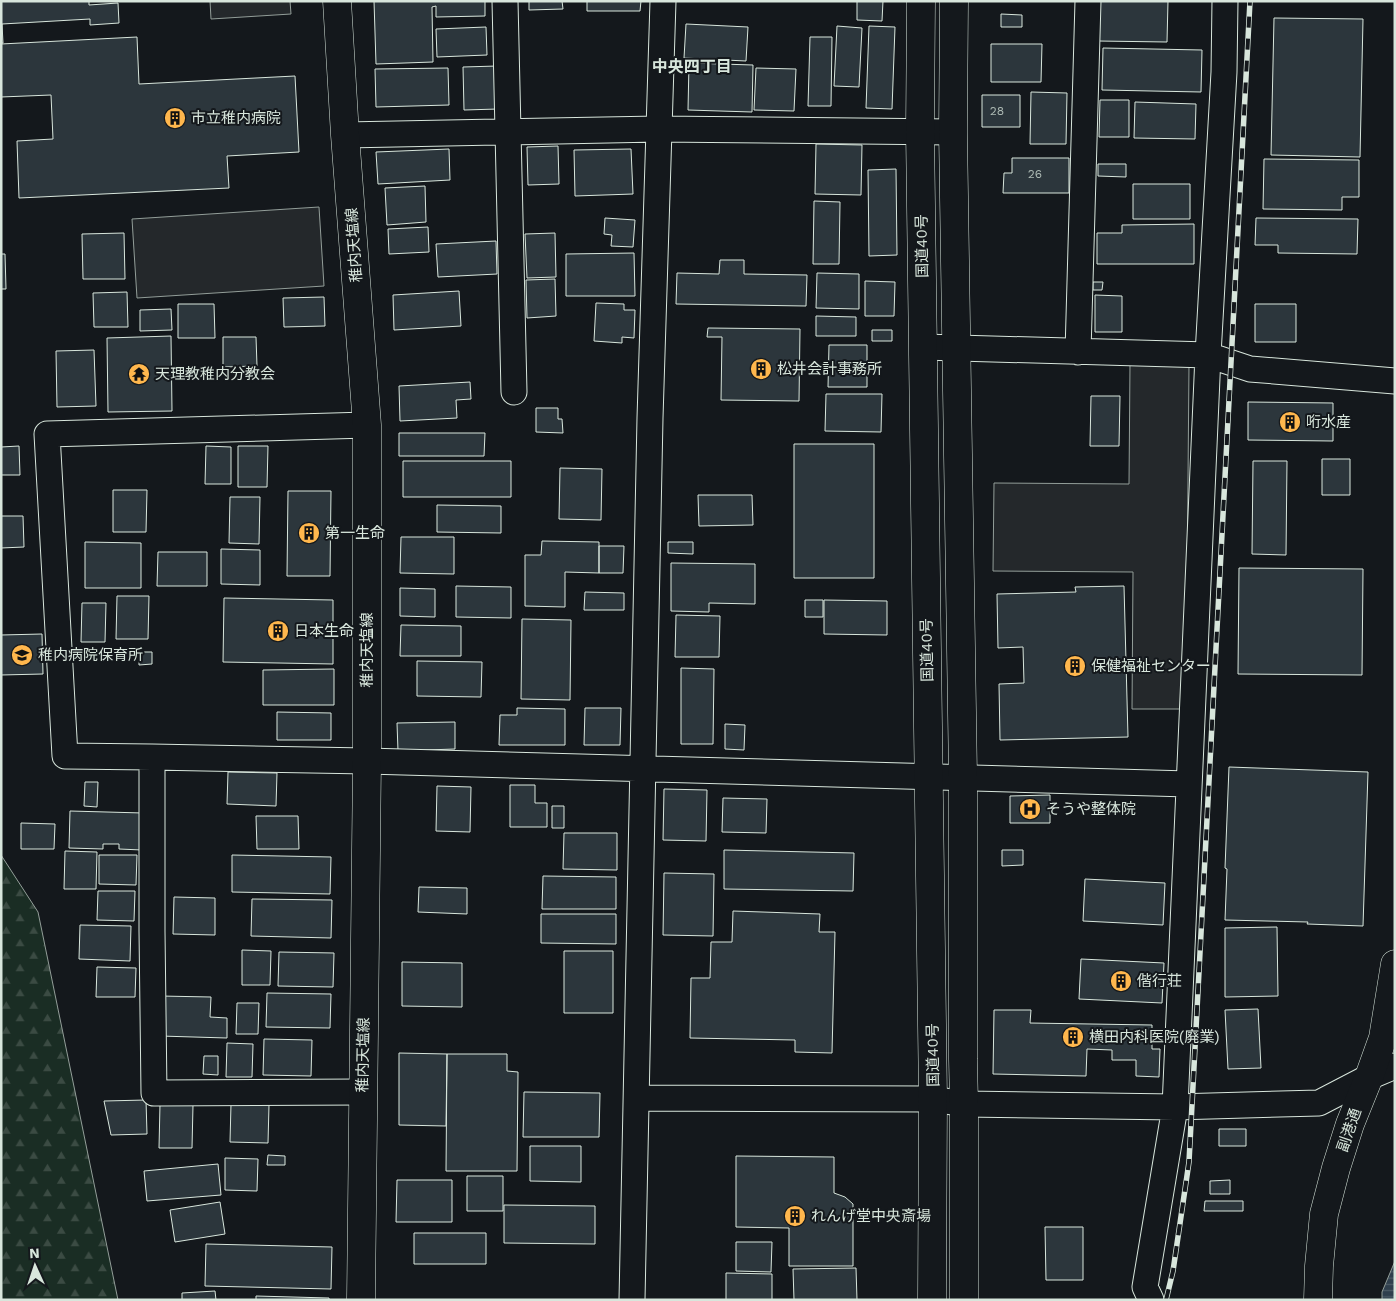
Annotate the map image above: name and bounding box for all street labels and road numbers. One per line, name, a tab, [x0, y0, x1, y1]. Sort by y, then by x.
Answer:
street label: 稚内天塩線	[342, 207, 366, 283]
street label: 国道40号	[912, 214, 932, 278]
street label: 稚内天塩線	[358, 612, 376, 688]
street label: 国道40号	[917, 618, 937, 682]
street label: 稚内天塩線	[353, 1017, 373, 1093]
street label: 国道40号	[923, 1023, 943, 1087]
street label: 副港通	[1333, 1106, 1365, 1154]

